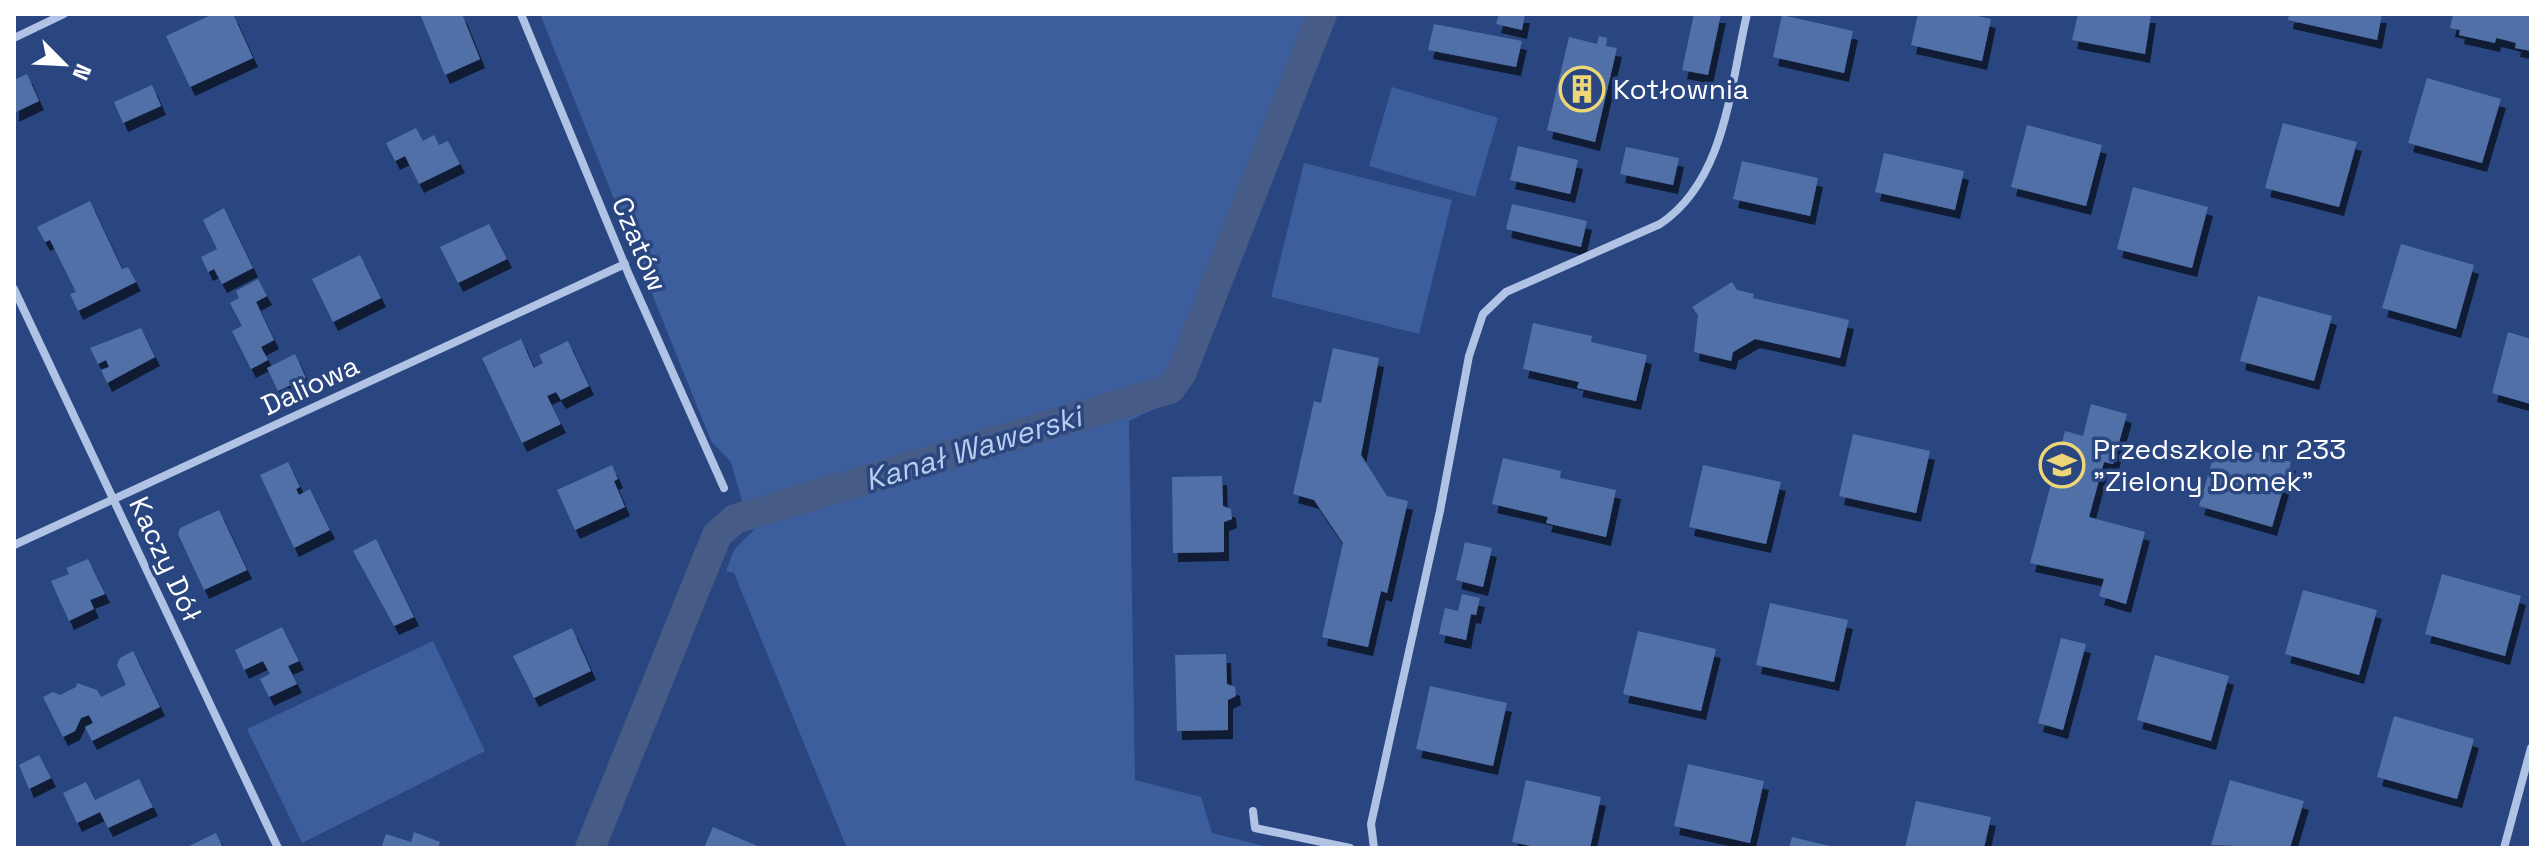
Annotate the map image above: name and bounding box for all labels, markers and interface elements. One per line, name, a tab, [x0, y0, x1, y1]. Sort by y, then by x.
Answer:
north arrow	[24, 24, 104, 104]
text: N	[66, 60, 98, 85]
building icon: Kotłownia	[1558, 65, 1606, 113]
place label: Kotłownia	[1613, 71, 1749, 107]
street label: Czatów	[604, 191, 676, 297]
street label: Daliowa	[255, 347, 365, 423]
water label: Kanał Wawerski	[860, 396, 1089, 499]
place label: Przedszkole nr 233 "Zielony Domek"	[2093, 431, 2346, 499]
school or university icon: Przedszkole nr 233 "Zielony Domek"	[2038, 441, 2086, 489]
street label: Kaczy Dół	[121, 491, 211, 627]

